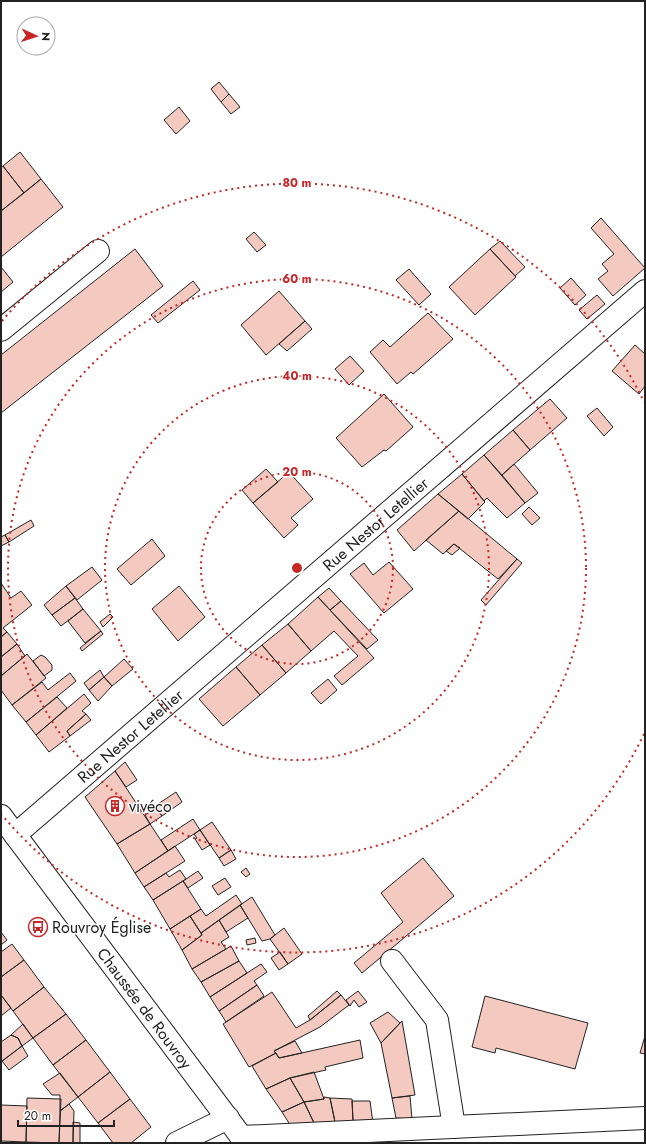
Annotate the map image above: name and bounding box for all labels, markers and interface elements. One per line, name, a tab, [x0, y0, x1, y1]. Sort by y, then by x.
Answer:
north arrow	[16, 16, 56, 56]
text: N	[38, 32, 54, 41]
text: 80 m	[283, 174, 312, 192]
text: 60 m	[282, 270, 312, 288]
text: 40 m	[282, 367, 312, 385]
text: 20 m	[282, 463, 312, 481]
street label: Rue Nestor Letellier	[318, 472, 434, 577]
centre of rings	[290, 561, 304, 575]
street label: Rue Nestor Letellier	[72, 683, 189, 788]
building icon: vivéco	[104, 795, 126, 817]
place label: vivéco	[129, 795, 172, 818]
bus stop icon: Rouvroy Église	[27, 916, 49, 938]
place label: Rouvroy Église	[52, 916, 151, 939]
street label: Chaussée de Rouvroy	[92, 943, 198, 1074]
scale bar	[18, 1102, 114, 1128]
text: 20 m	[24, 1107, 51, 1125]

